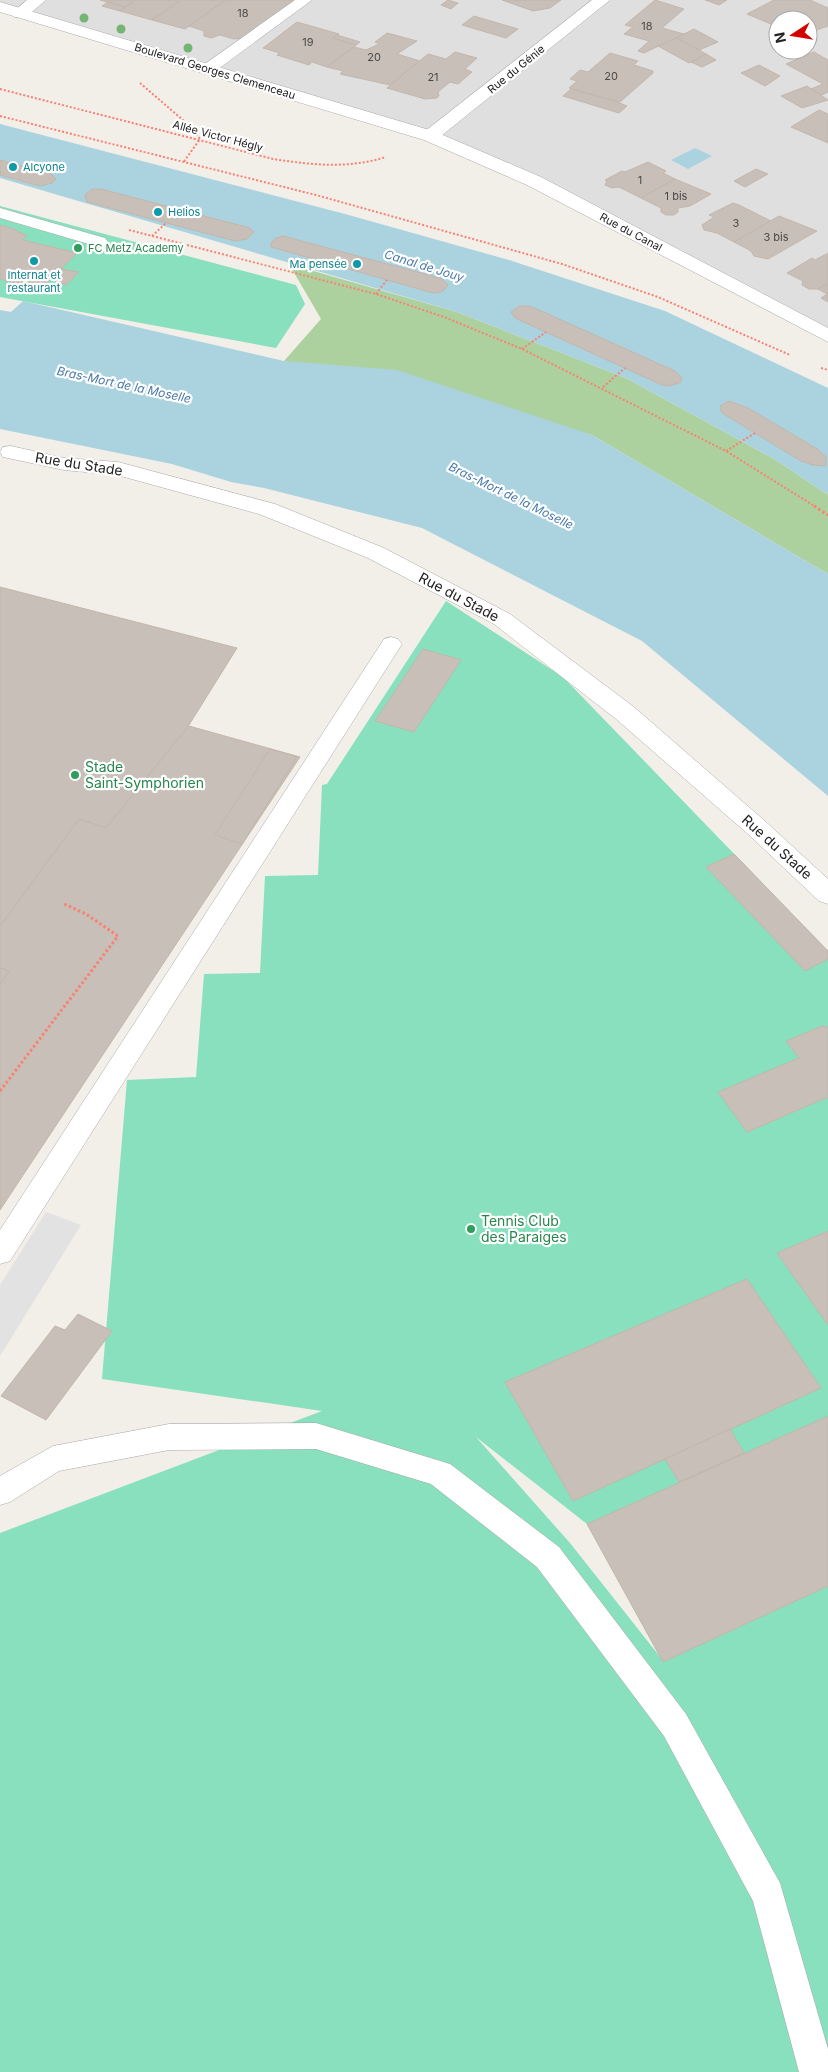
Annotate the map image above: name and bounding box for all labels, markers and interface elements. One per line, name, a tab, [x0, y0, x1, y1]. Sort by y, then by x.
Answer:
house number: 18	[237, 6, 249, 20]
north arrow	[768, 10, 818, 60]
house number: 18	[641, 19, 653, 33]
text: N	[770, 31, 789, 45]
house number: 19	[302, 35, 314, 49]
street label: Boulevard Georges Clemenceau	[133, 40, 297, 102]
street label: Rue du Génie	[485, 42, 547, 96]
house number: 20	[367, 50, 381, 64]
house number: 20	[604, 69, 618, 83]
house number: 21	[427, 70, 439, 84]
street label: Allée Victor Hégly	[171, 117, 265, 155]
place label: Alcyone	[23, 160, 65, 174]
marker: Alcyone	[7, 161, 19, 173]
house number: 1	[638, 173, 642, 187]
house number: 1 bis	[665, 189, 688, 203]
place label: Helios	[168, 205, 201, 219]
marker: Helios	[152, 206, 164, 218]
street label: Rue du Canal	[597, 210, 665, 254]
house number: 3	[733, 216, 740, 230]
house number: 3 bis	[763, 230, 789, 244]
place label: FC Metz Academy	[88, 241, 184, 255]
marker: FC Metz Academy	[72, 242, 84, 254]
water label: Canal de Jouy	[383, 246, 466, 285]
marker: Internat et restaurant	[28, 255, 40, 267]
place label: Ma pensée	[290, 257, 347, 271]
marker: Ma pensée	[351, 258, 363, 270]
place label: Internat et restaurant	[7, 268, 61, 295]
water label: Bras-Mort de la Moselle	[56, 363, 193, 406]
street label: Rue du Stade	[34, 448, 124, 479]
water label: Bras-Mort de la Moselle	[446, 459, 576, 532]
street label: Rue du Stade	[416, 568, 502, 625]
place label: Stade Saint-Symphorien	[85, 758, 204, 791]
marker: Stade Saint-Symphorien	[69, 769, 81, 781]
street label: Rue du Stade	[739, 811, 816, 883]
place label: Tennis Club des Paraiges	[481, 1212, 567, 1245]
marker: Tennis Club des Paraiges	[465, 1223, 477, 1235]

